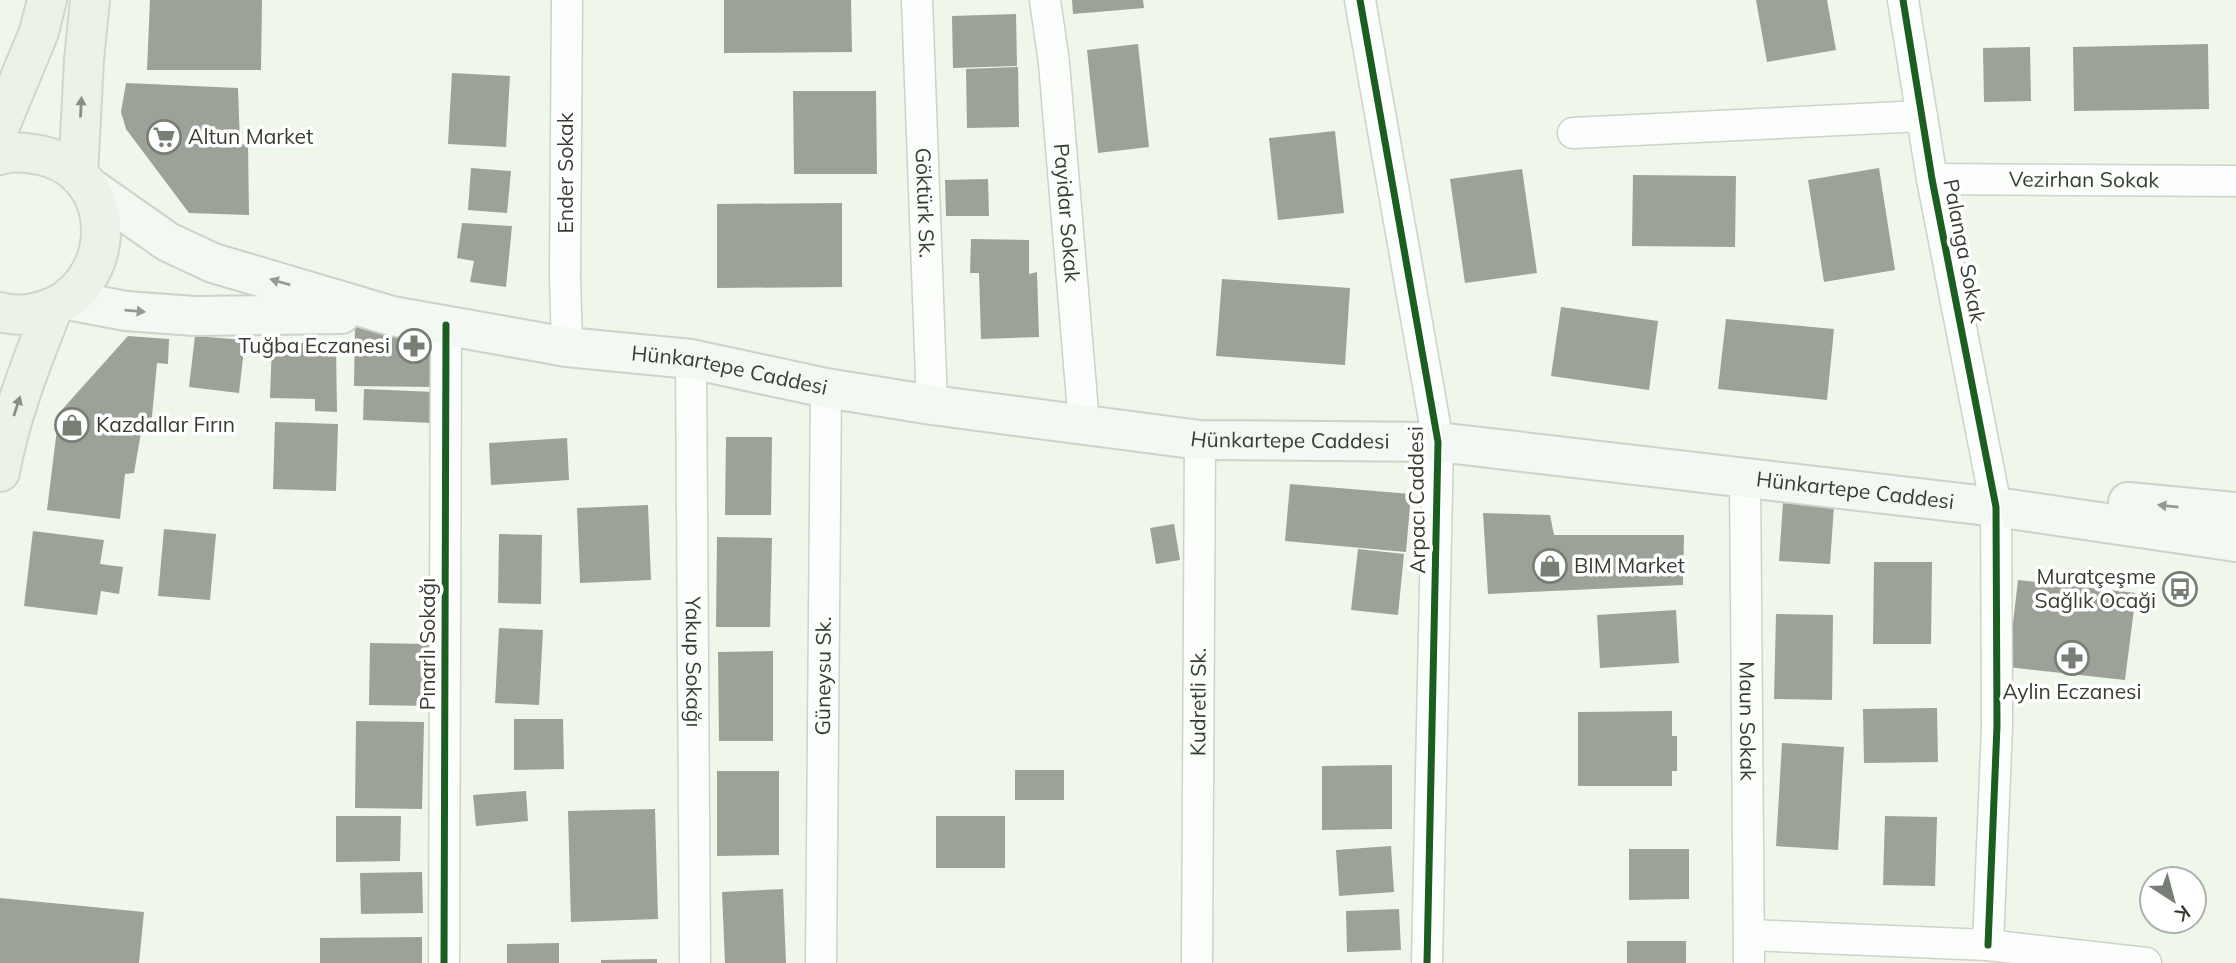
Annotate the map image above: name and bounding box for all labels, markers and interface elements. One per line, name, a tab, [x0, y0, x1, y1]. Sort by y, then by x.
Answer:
one-way arrow	[76, 96, 87, 118]
street label: Ender Sokak	[552, 112, 578, 233]
supermarket icon: Altun Market	[145, 118, 183, 156]
place label: Altun Market	[188, 123, 313, 149]
street label: Payidar Sokak	[1049, 142, 1086, 283]
street label: Göktürk Sk.	[910, 147, 941, 258]
street label: Vezirhan Sokak	[2009, 166, 2159, 192]
street label: Palanga Sokak	[1938, 177, 1992, 325]
one-way arrow	[269, 277, 290, 287]
one-way arrow	[124, 306, 146, 317]
pharmacy icon: Tuğba Eczanesi	[395, 327, 433, 365]
place label: Tuğba Eczanesi	[238, 332, 390, 358]
street label: Hünkartepe Caddesi	[630, 339, 830, 400]
one-way arrow	[13, 396, 23, 417]
shop icon: Kazdallar Fırın	[53, 406, 91, 444]
place label: Kazdallar Fırın	[96, 411, 235, 437]
street label: Hünkartepe Caddesi	[1189, 425, 1390, 454]
street label: Arpacı Caddesi	[1402, 426, 1430, 574]
street label: Hünkartepe Caddesi	[1755, 465, 1956, 514]
one-way arrow	[2157, 500, 2179, 511]
shop icon: BIM Market	[1531, 547, 1569, 585]
place label: BIM Market	[1574, 552, 1685, 578]
place label: Muratçeşme Sağlık Ocaği	[2035, 563, 2156, 613]
bus stop icon: Muratçeşme Sağlık Ocaği	[2161, 570, 2199, 608]
street label: Pınarlı Sokağı	[414, 578, 440, 710]
street label: Yakup Sokağı	[681, 595, 707, 728]
street label: Güneysu Sk.	[809, 616, 836, 736]
pharmacy icon: Aylin Eczanesi	[2053, 639, 2091, 677]
street label: Kudretli Sk.	[1184, 648, 1211, 756]
street label: Maun Sokak	[1735, 661, 1761, 781]
place label: Aylin Eczanesi	[2002, 678, 2142, 704]
north arrow	[2138, 865, 2208, 935]
text: K	[2170, 900, 2195, 928]

